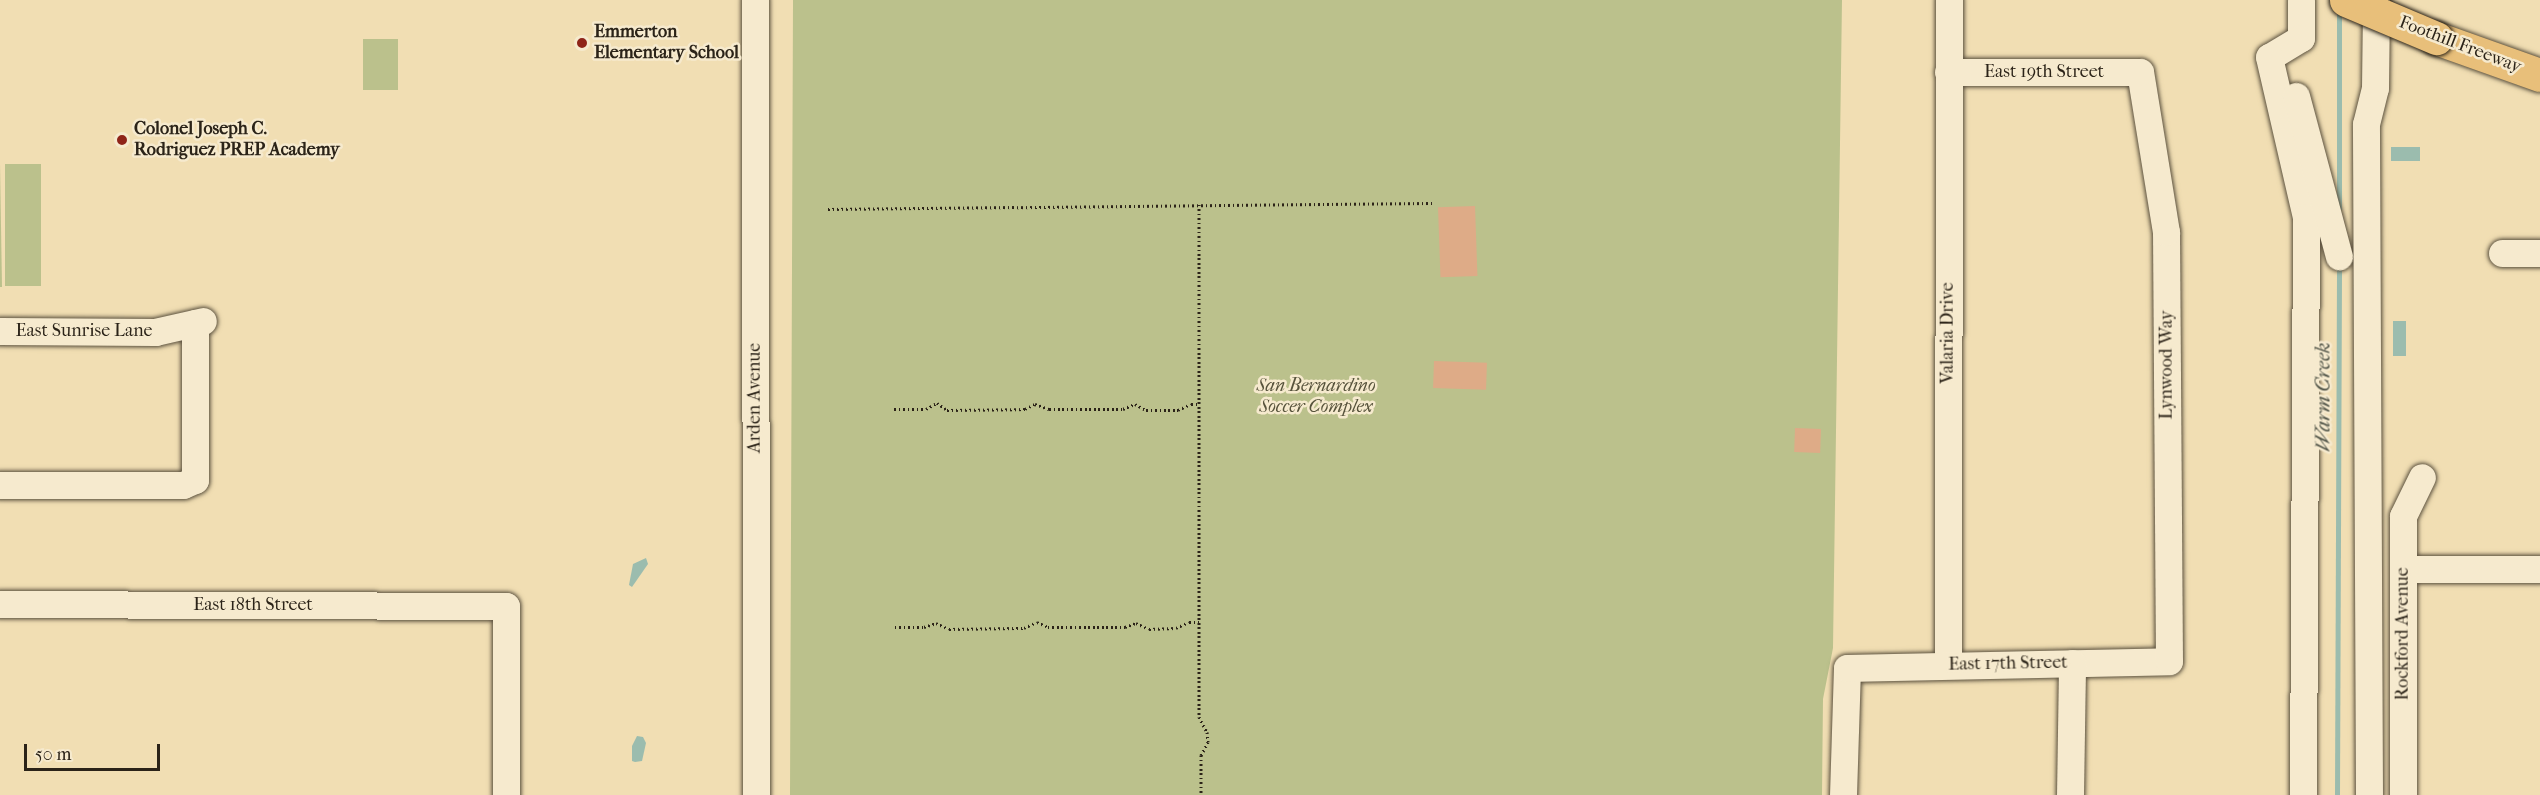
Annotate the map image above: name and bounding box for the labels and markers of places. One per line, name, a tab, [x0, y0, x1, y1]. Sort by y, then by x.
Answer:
place label: Emmerton Elementary School	[594, 22, 739, 64]
marker: Emmerton Elementary School	[575, 36, 589, 50]
place label: Colonel Joseph C. Rodriguez PREP Academy	[134, 119, 340, 162]
marker: Colonel Joseph C. Rodriguez PREP Academy	[115, 133, 129, 147]

